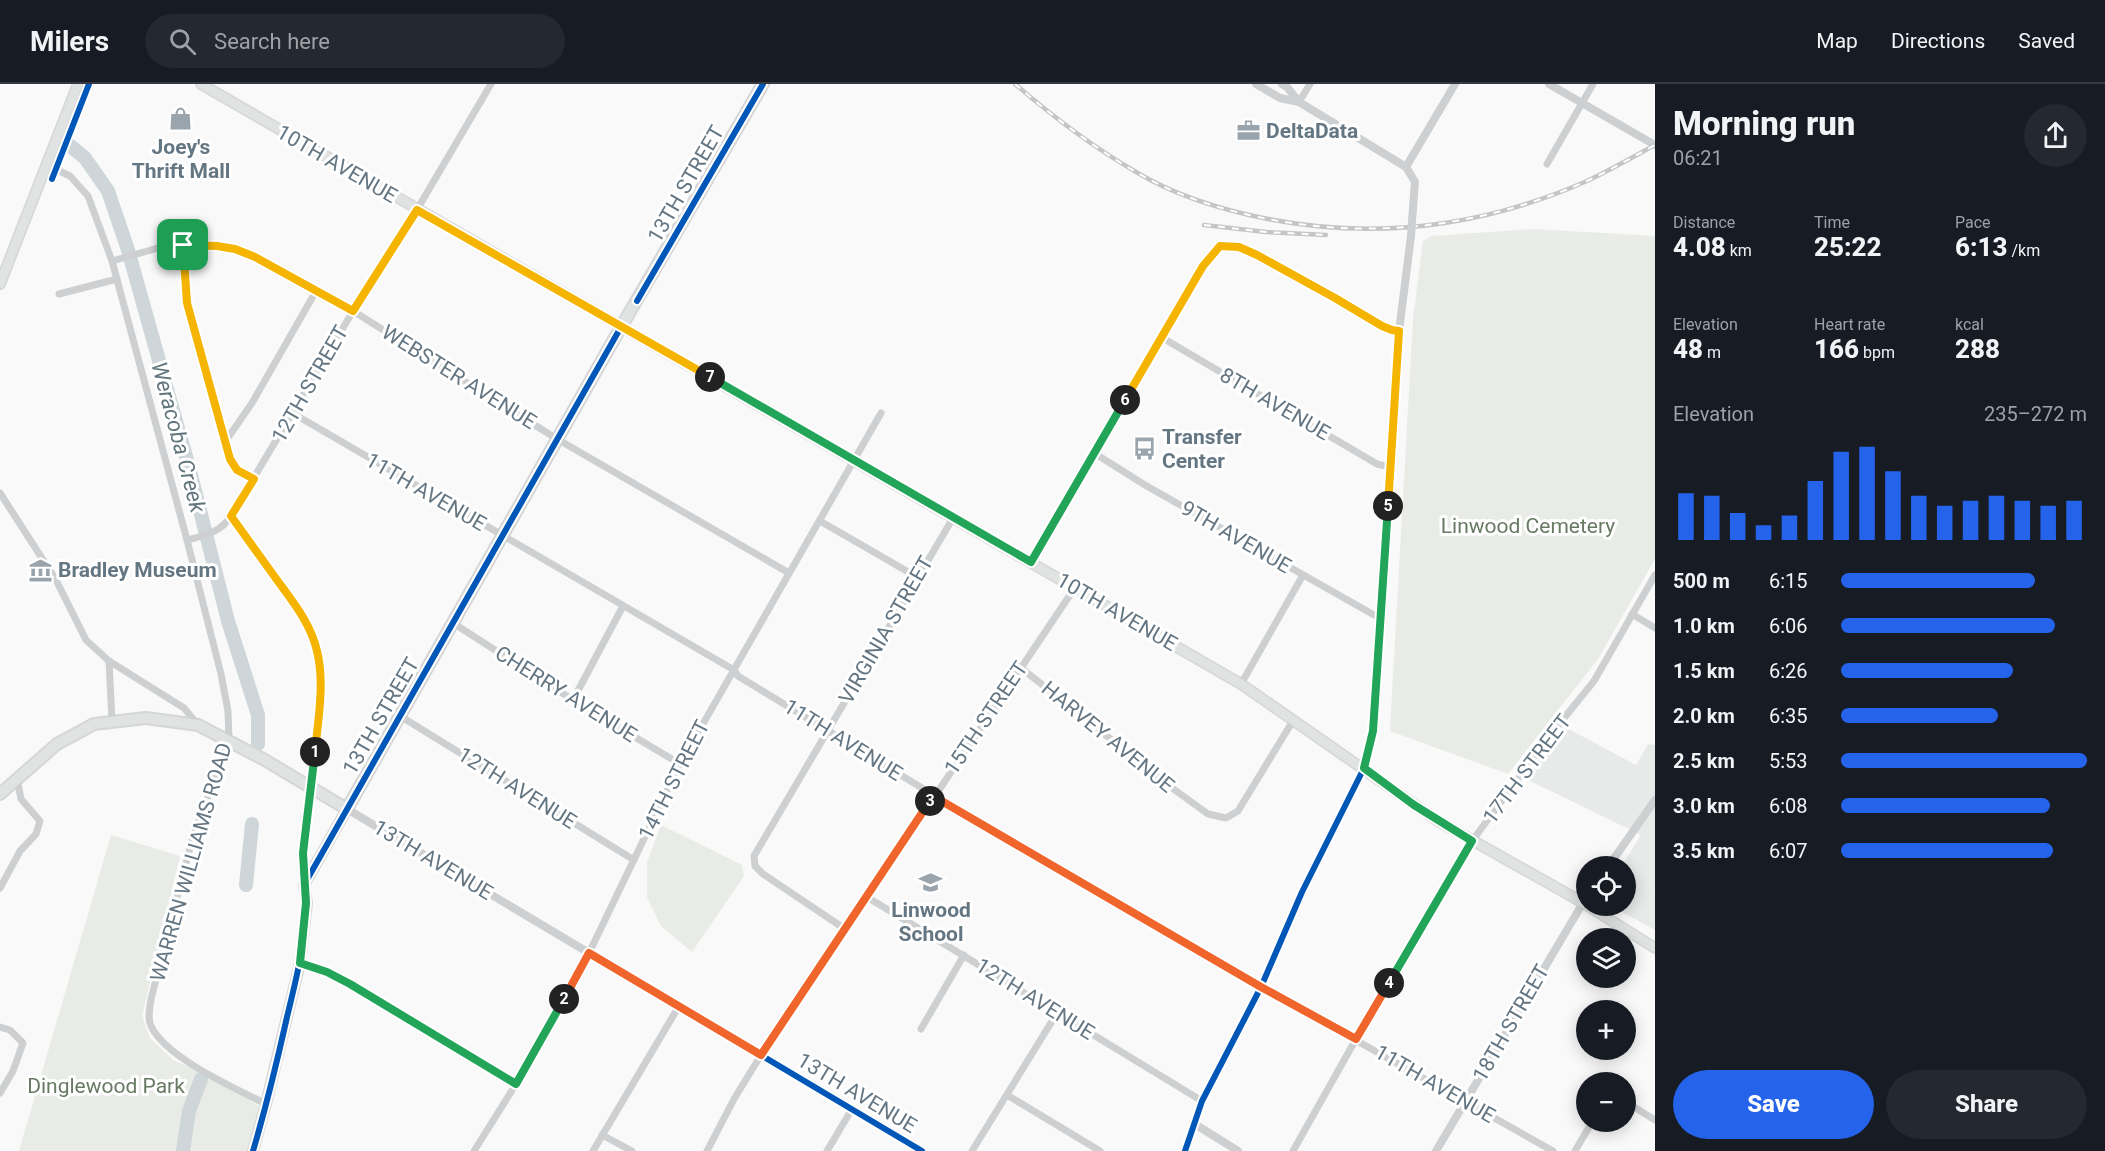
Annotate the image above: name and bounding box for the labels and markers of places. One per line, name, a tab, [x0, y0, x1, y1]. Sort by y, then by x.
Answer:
shop icon: Joey's Thrift Mall	[168, 106, 194, 132]
office icon: DeltaData	[1235, 118, 1261, 144]
place label: DeltaData	[1266, 119, 1358, 143]
place label: Joey's Thrift Mall	[132, 135, 230, 183]
pin	[157, 219, 208, 270]
pin: 7	[695, 362, 725, 392]
pin: 6	[1110, 385, 1140, 415]
place label: Transfer Center	[1162, 425, 1242, 473]
bus stop icon: Transfer Center	[1131, 436, 1157, 462]
pin: 5	[1373, 491, 1403, 521]
museum icon: Bradley Museum	[27, 557, 53, 583]
place label: Bradley Museum	[58, 558, 217, 582]
pin: 1	[300, 737, 330, 767]
pin: 3	[915, 786, 945, 816]
school or university icon: Linwood School	[918, 869, 944, 895]
place label: Linwood School	[891, 898, 971, 946]
pin: 4	[1374, 968, 1404, 998]
pin: 2	[549, 984, 579, 1014]

